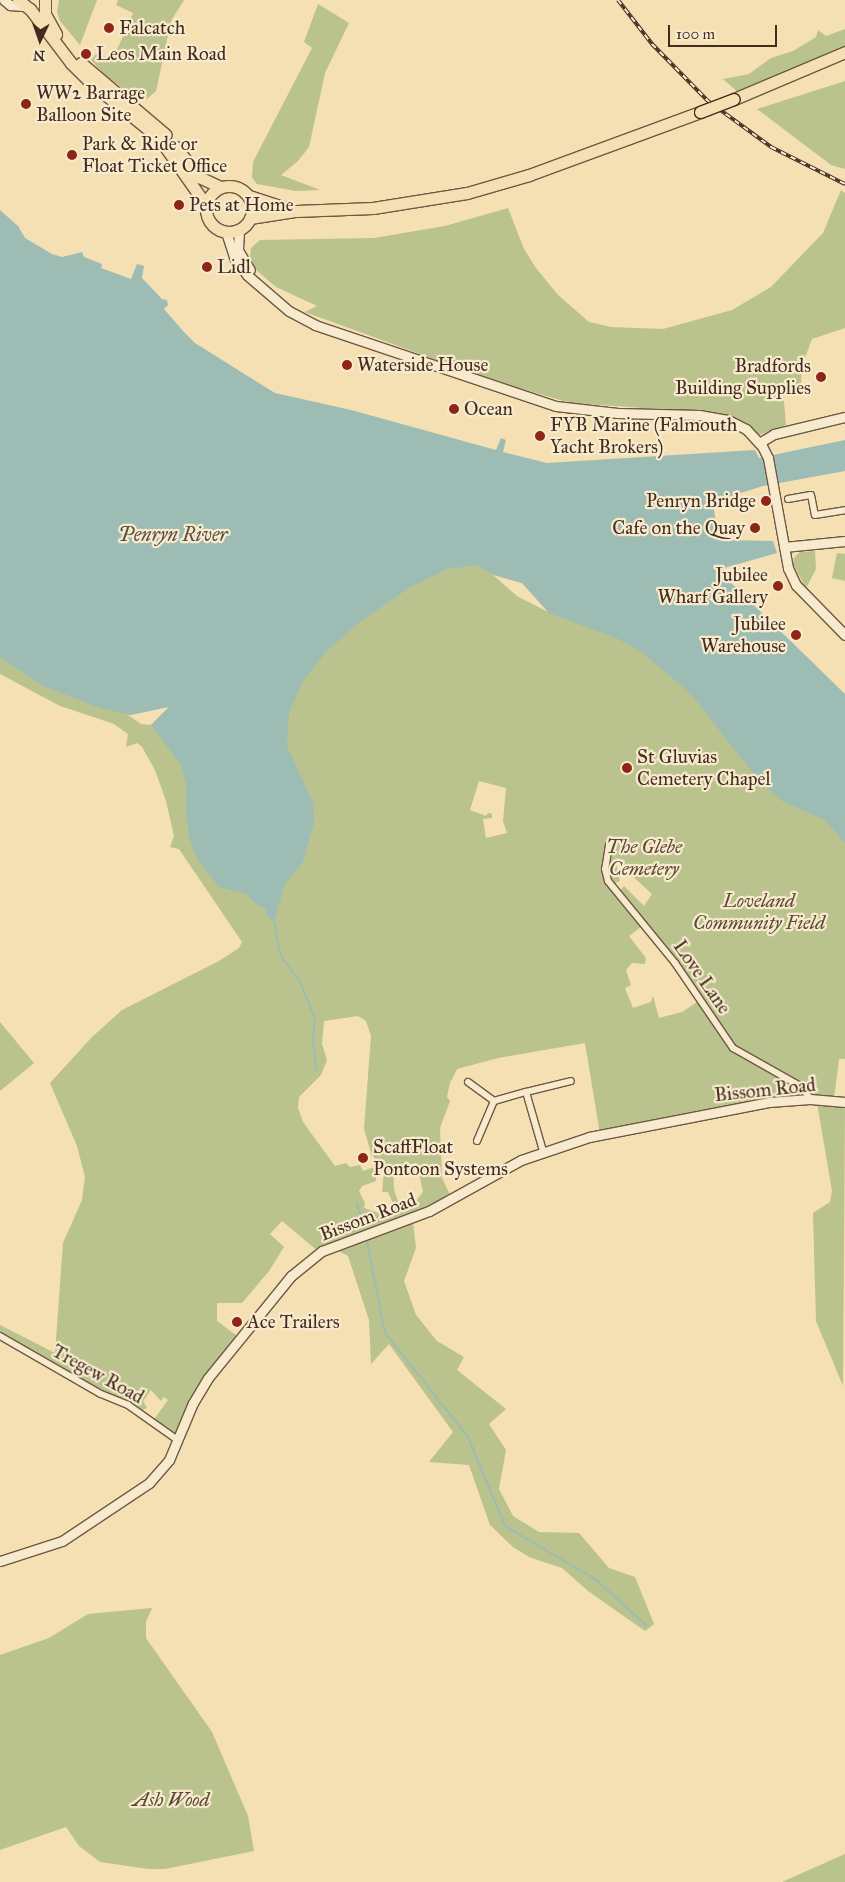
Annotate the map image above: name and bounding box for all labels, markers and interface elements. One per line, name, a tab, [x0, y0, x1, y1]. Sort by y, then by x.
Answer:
north arrow	[15, 15, 65, 65]
scale bar	[670, 15, 779, 47]
place label: Falcatch	[119, 17, 185, 39]
marker: Falcatch	[103, 22, 115, 34]
text: 100 m	[676, 25, 715, 43]
place label: Leos Main Road	[96, 43, 226, 65]
text: N	[33, 47, 46, 64]
marker: Leos Main Road	[80, 48, 92, 60]
place label: WW2 Barrage Balloon Site	[36, 82, 145, 126]
marker: WW2 Barrage Balloon Site	[20, 98, 32, 110]
place label: Park & Ride or Float Ticket Office	[82, 133, 227, 177]
marker: Park & Ride or Float Ticket Office	[66, 149, 78, 161]
place label: Pets at Home	[189, 194, 294, 216]
marker: Pets at Home	[173, 199, 185, 211]
place label: Lidl	[217, 256, 251, 278]
marker: Lidl	[201, 261, 213, 273]
place label: Waterside House	[357, 354, 488, 376]
place label: Bradfords Building Supplies	[675, 355, 811, 399]
marker: Waterside House	[341, 359, 353, 371]
marker: Bradfords Building Supplies	[815, 371, 827, 383]
place label: Ocean	[464, 398, 513, 420]
marker: Ocean	[448, 403, 460, 415]
place label: FYB Marine (Falmouth Yacht Brokers)	[550, 414, 737, 458]
marker: FYB Marine (Falmouth Yacht Brokers)	[534, 430, 546, 442]
place label: Penryn Bridge	[646, 490, 756, 512]
marker: Penryn Bridge	[760, 495, 772, 507]
place label: Cafe on the Quay	[612, 517, 745, 539]
water label: Penryn River	[118, 522, 228, 546]
marker: Cafe on the Quay	[749, 522, 761, 534]
place label: Jubilee Wharf Gallery	[658, 564, 768, 608]
marker: Jubilee Wharf Gallery	[772, 580, 784, 592]
place label: Jubilee Warehouse	[701, 613, 786, 657]
marker: Jubilee Warehouse	[790, 629, 802, 641]
place label: St Gluvias Cemetery Chapel	[637, 746, 771, 790]
marker: St Gluvias Cemetery Chapel	[621, 762, 633, 774]
park label: The Glebe Cemetery	[606, 836, 682, 880]
park label: Loveland Community Field	[693, 890, 825, 934]
street label: Love Lane	[668, 936, 736, 1018]
street label: Bissom Road	[713, 1073, 817, 1107]
place label: ScaffFloat Pontoon Systems	[373, 1136, 508, 1180]
marker: ScaffFloat Pontoon Systems	[357, 1152, 369, 1164]
street label: Bissom Road	[316, 1188, 420, 1246]
place label: Ace Trailers	[247, 1311, 340, 1333]
marker: Ace Trailers	[231, 1316, 243, 1328]
street label: Tregew Road	[48, 1339, 148, 1409]
park label: Ash Wood	[133, 1789, 209, 1811]

